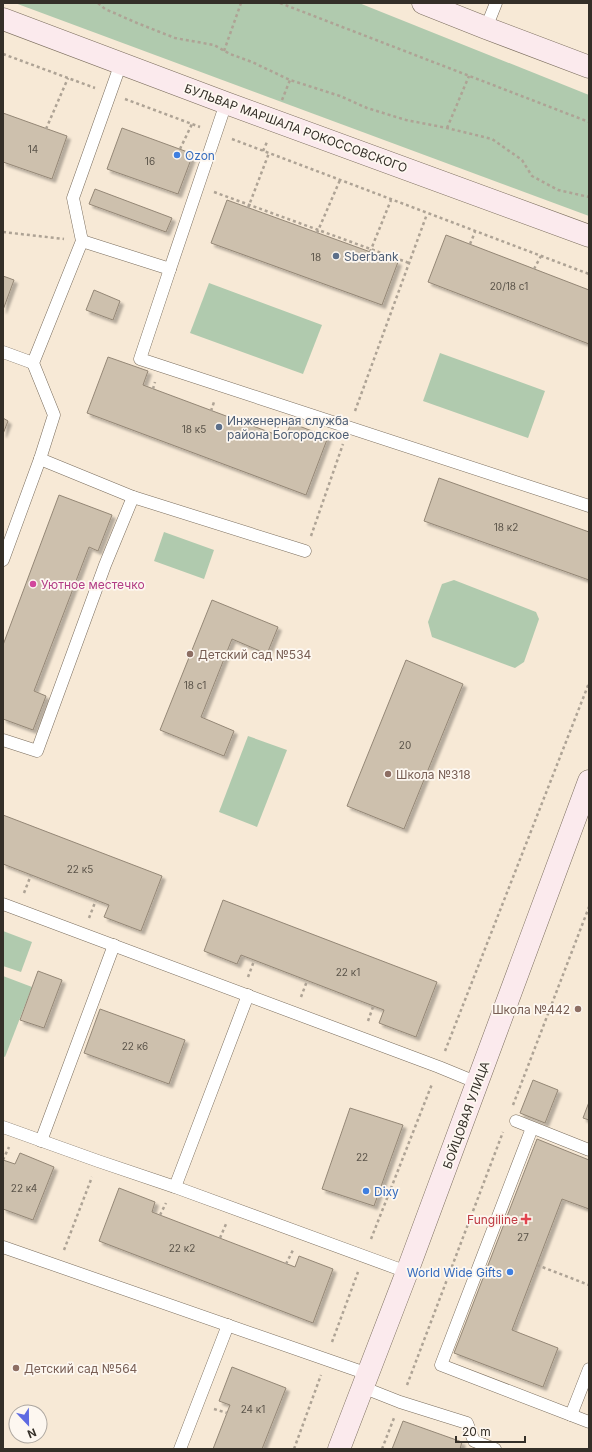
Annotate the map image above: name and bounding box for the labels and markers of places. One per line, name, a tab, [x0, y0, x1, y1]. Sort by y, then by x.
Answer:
place label: Ozon	[185, 148, 215, 163]
marker: Ozon	[172, 150, 182, 160]
place label: Sberbank	[344, 249, 399, 264]
marker: Sberbank	[331, 251, 341, 261]
place label: Инженерная служба района Богородское	[227, 413, 349, 442]
marker: Инженерная служба района Богородское	[214, 422, 224, 432]
place label: Уютное местечко	[41, 577, 145, 592]
marker: Уютное местечко	[28, 579, 38, 589]
place label: Детский сад №534	[198, 647, 312, 662]
marker: Детский сад №534	[185, 649, 195, 659]
place label: Школа №318	[396, 767, 471, 782]
marker: Школа №318	[383, 769, 393, 779]
place label: Школа №442	[492, 1002, 570, 1017]
marker: Школа №442	[573, 1004, 583, 1014]
place label: Dixy	[374, 1184, 399, 1199]
marker: Dixy	[361, 1186, 371, 1196]
place label: Fungiline	[467, 1212, 518, 1227]
marker: Fungiline	[521, 1214, 531, 1224]
place label: World Wide Gifts	[407, 1265, 502, 1280]
marker: World Wide Gifts	[505, 1267, 515, 1277]
place label: Детский сад №564	[24, 1361, 138, 1376]
marker: Детский сад №564	[11, 1363, 21, 1373]

